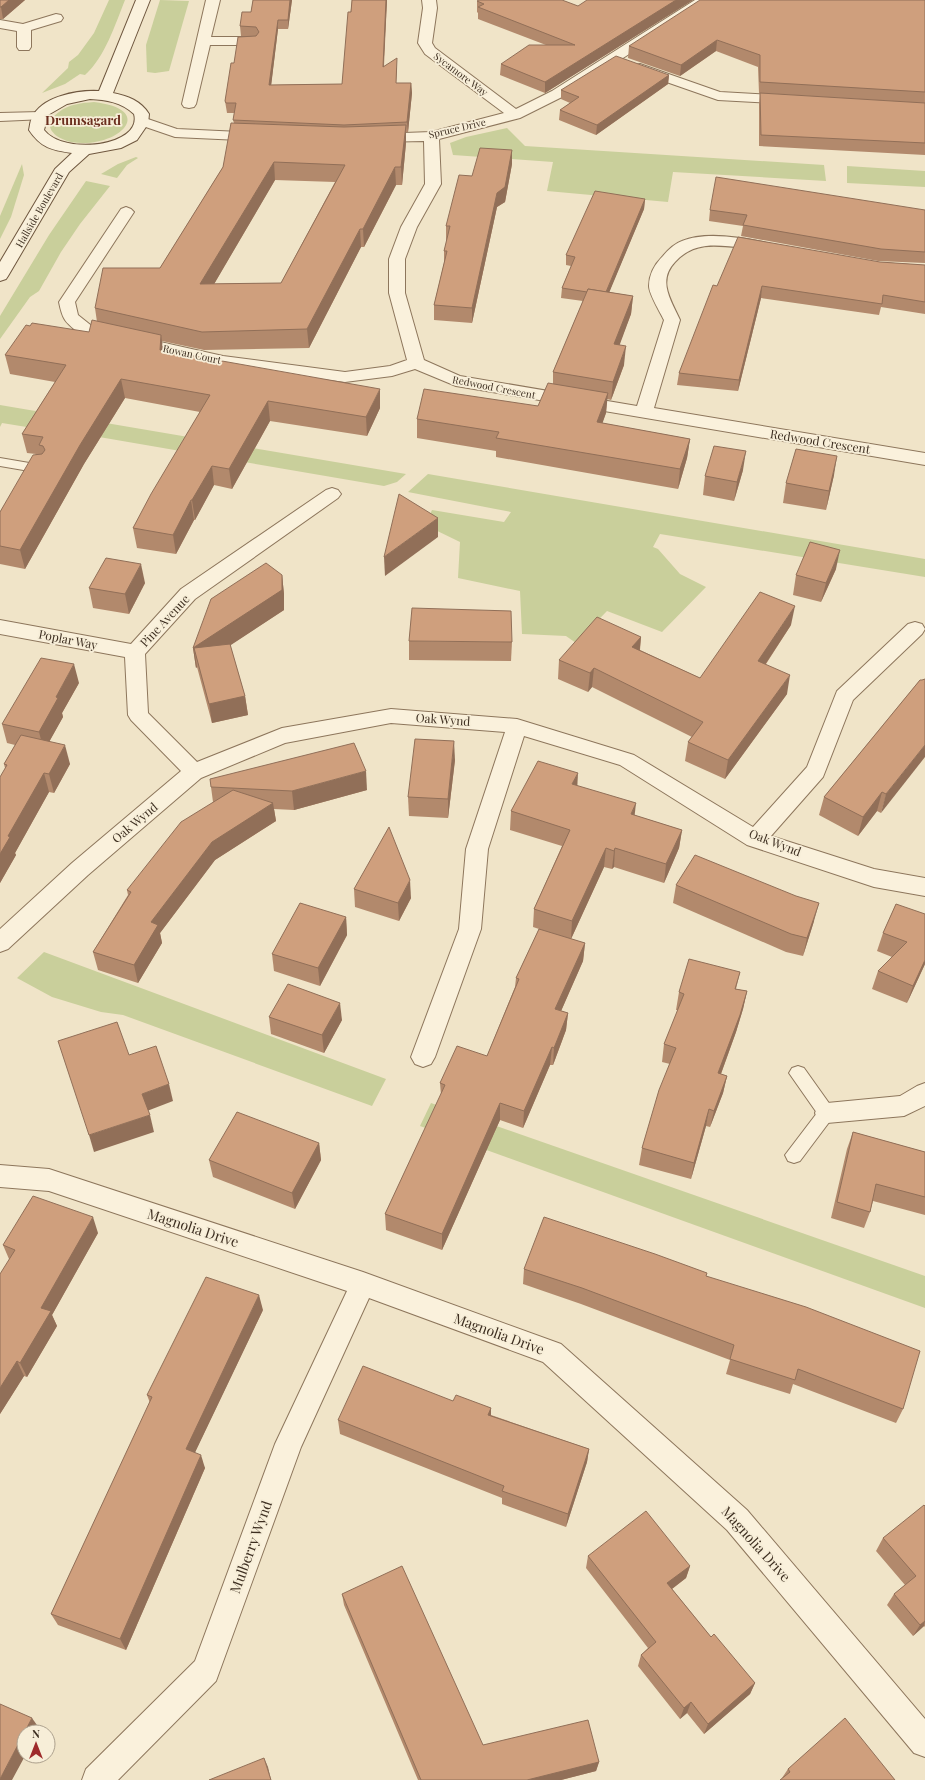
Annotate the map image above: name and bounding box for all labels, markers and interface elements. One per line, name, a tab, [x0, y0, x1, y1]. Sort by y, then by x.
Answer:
street label: Sycamore Way	[431, 49, 491, 99]
district label: Drumsagard	[45, 111, 121, 128]
street label: Spruce Drive	[427, 115, 487, 141]
street label: Hallside Boulevard	[12, 170, 66, 250]
street label: Rowan Court	[162, 341, 223, 367]
street label: Redwood Crescent	[451, 372, 537, 402]
street label: Redwood Crescent	[769, 425, 872, 457]
street label: Pine Avenue	[136, 591, 193, 650]
street label: Poplar Way	[37, 625, 99, 653]
street label: Oak Wynd	[415, 709, 471, 729]
street label: Oak Wynd	[108, 798, 160, 846]
street label: Oak Wynd	[747, 825, 804, 859]
street label: Magnolia Drive	[145, 1204, 241, 1251]
street label: Magnolia Drive	[451, 1308, 547, 1359]
street label: Mulberry Wynd	[225, 1498, 276, 1596]
street label: Magnolia Drive	[718, 1502, 795, 1585]
north arrow	[16, 1724, 56, 1764]
text: N	[32, 1726, 40, 1741]

